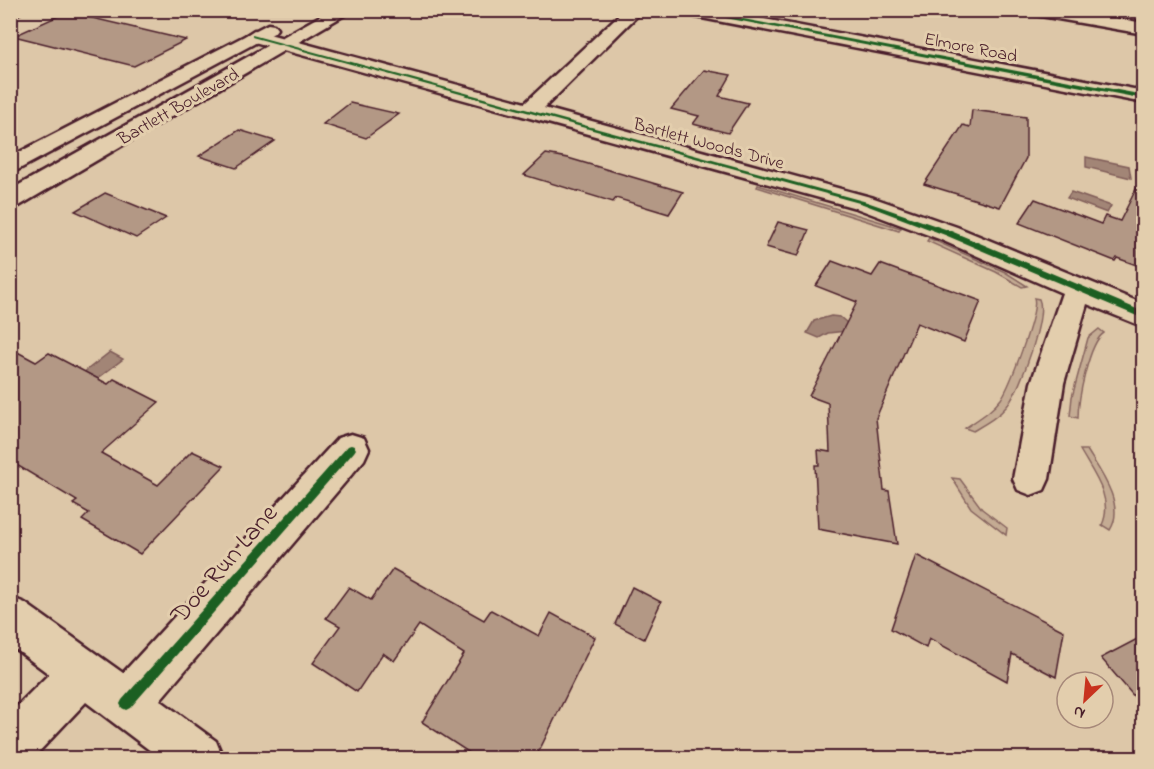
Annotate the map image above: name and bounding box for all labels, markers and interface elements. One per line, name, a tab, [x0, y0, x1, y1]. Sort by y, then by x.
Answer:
street label: Elmore Road	[922, 27, 1020, 71]
street label: Bartlett Boulevard	[113, 62, 245, 154]
street label: Bartlett Woods Drive	[629, 112, 788, 178]
street label: Doe Run Lane	[162, 497, 288, 634]
north arrow	[1055, 670, 1115, 730]
text: N	[1069, 698, 1089, 725]

